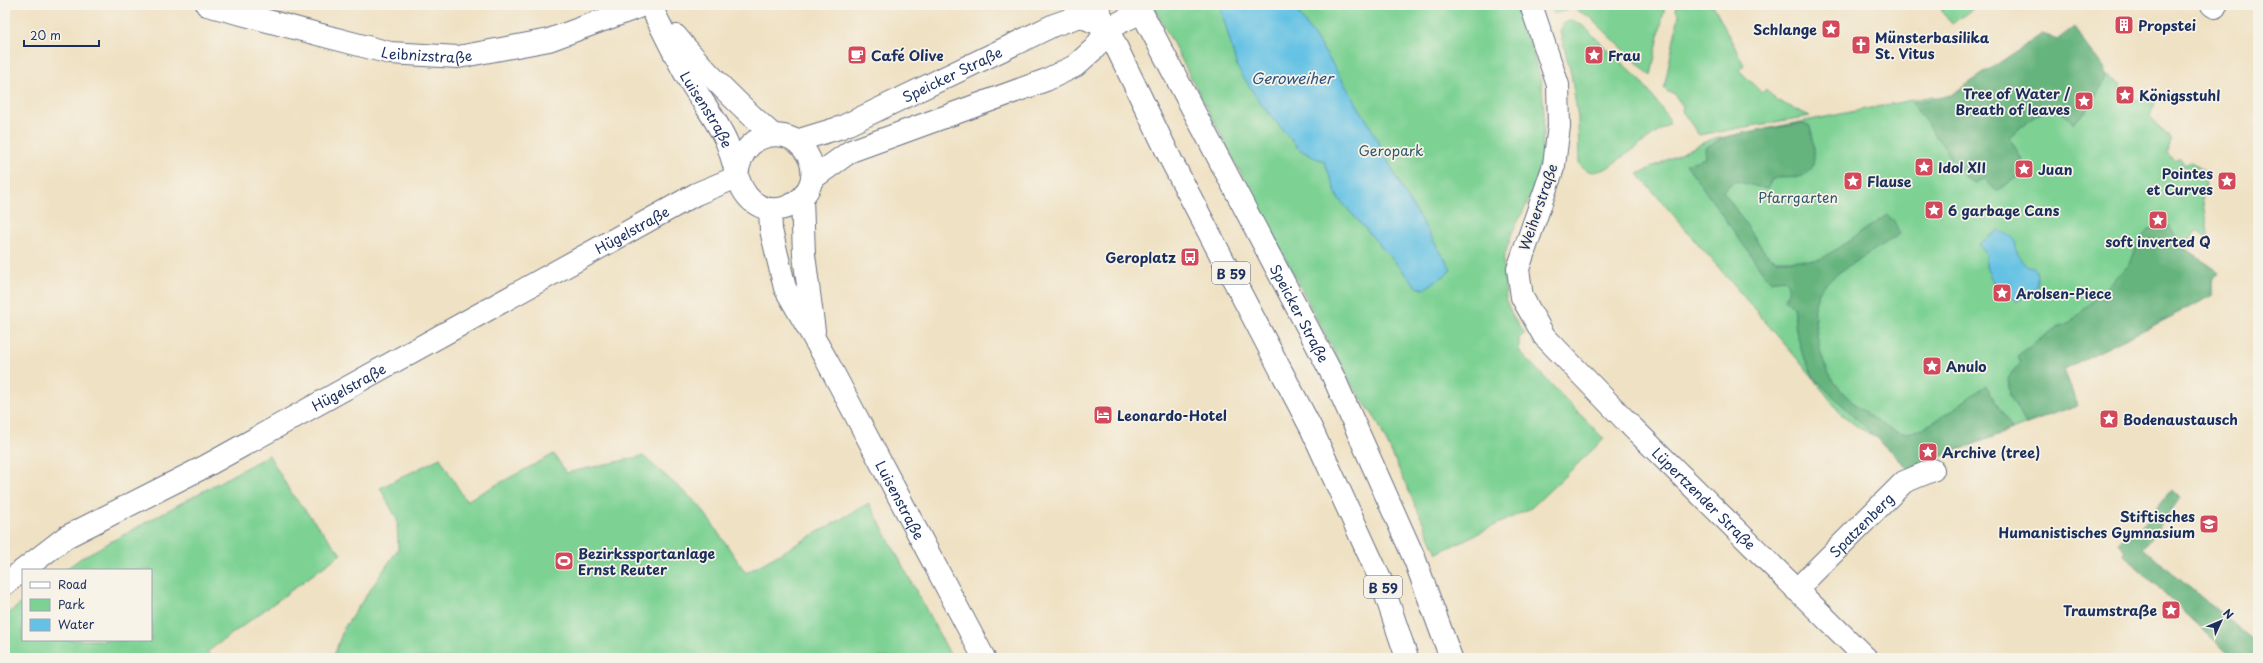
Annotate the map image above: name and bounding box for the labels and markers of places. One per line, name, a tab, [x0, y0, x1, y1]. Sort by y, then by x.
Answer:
building icon: Propstei	[2113, 14, 2135, 36]
place label: Propstei	[2138, 15, 2196, 36]
place icon: Schlange	[1820, 18, 1842, 40]
place label: Schlange	[1753, 19, 1817, 40]
place label: Münsterbasilika St. Vitus	[1875, 27, 1990, 64]
church icon: Münsterbasilika St. Vitus	[1850, 34, 1872, 56]
cafe icon: Café Olive	[846, 44, 868, 66]
place icon: Frau	[1583, 44, 1605, 66]
place label: Café Olive	[871, 45, 944, 66]
place label: Frau	[1608, 45, 1641, 66]
place label: Tree of Water / Breath of leaves	[1956, 83, 2070, 120]
place icon: Königsstuhl	[2114, 84, 2136, 106]
place label: Königsstuhl	[2139, 85, 2220, 106]
place icon: Tree of Water / Breath of leaves	[2073, 90, 2095, 112]
place icon: Idol XII	[1913, 156, 1935, 178]
place label: Idol XII	[1938, 157, 1986, 178]
place icon: Juan	[2013, 158, 2035, 180]
place label: Juan	[2038, 159, 2073, 180]
place label: Pointes et Curves	[2147, 163, 2213, 200]
place icon: Flause	[1842, 170, 1864, 192]
place icon: Pointes et Curves	[2216, 170, 2238, 192]
place label: Flause	[1867, 171, 1912, 192]
place icon: 6 garbage Cans	[1923, 199, 1945, 221]
place label: 6 garbage Cans	[1948, 200, 2060, 221]
place icon: soft inverted Q	[2147, 209, 2169, 231]
place label: soft inverted Q	[2106, 231, 2210, 252]
bus stop icon: Geroplatz	[1179, 246, 1201, 268]
place label: Geroplatz	[1105, 247, 1176, 268]
place icon: Arolsen-Piece	[1991, 282, 2013, 304]
place label: Arolsen-Piece	[2015, 283, 2112, 304]
place icon: Anulo	[1921, 355, 1943, 377]
place label: Anulo	[1946, 356, 1986, 377]
hotel icon: Leonardo-Hotel	[1092, 404, 1114, 426]
place label: Leonardo-Hotel	[1117, 405, 1227, 426]
place icon: Bodenaustausch	[2098, 408, 2120, 430]
place label: Bodenaustausch	[2123, 409, 2238, 430]
place icon: Archive (tree)	[1917, 441, 1939, 463]
place label: Archive (tree)	[1942, 442, 2040, 463]
place label: Stiftisches Humanistisches Gymnasium	[1998, 506, 2195, 543]
school or university icon: Stiftisches Humanistisches Gymnasium	[2198, 513, 2220, 535]
place label: Bezirkssportanlage Ernst Reuter	[578, 543, 715, 580]
sports icon: Bezirkssportanlage Ernst Reuter	[553, 550, 575, 572]
place icon: Traumstraße	[2160, 599, 2182, 621]
place label: Traumstraße	[2063, 600, 2157, 621]

